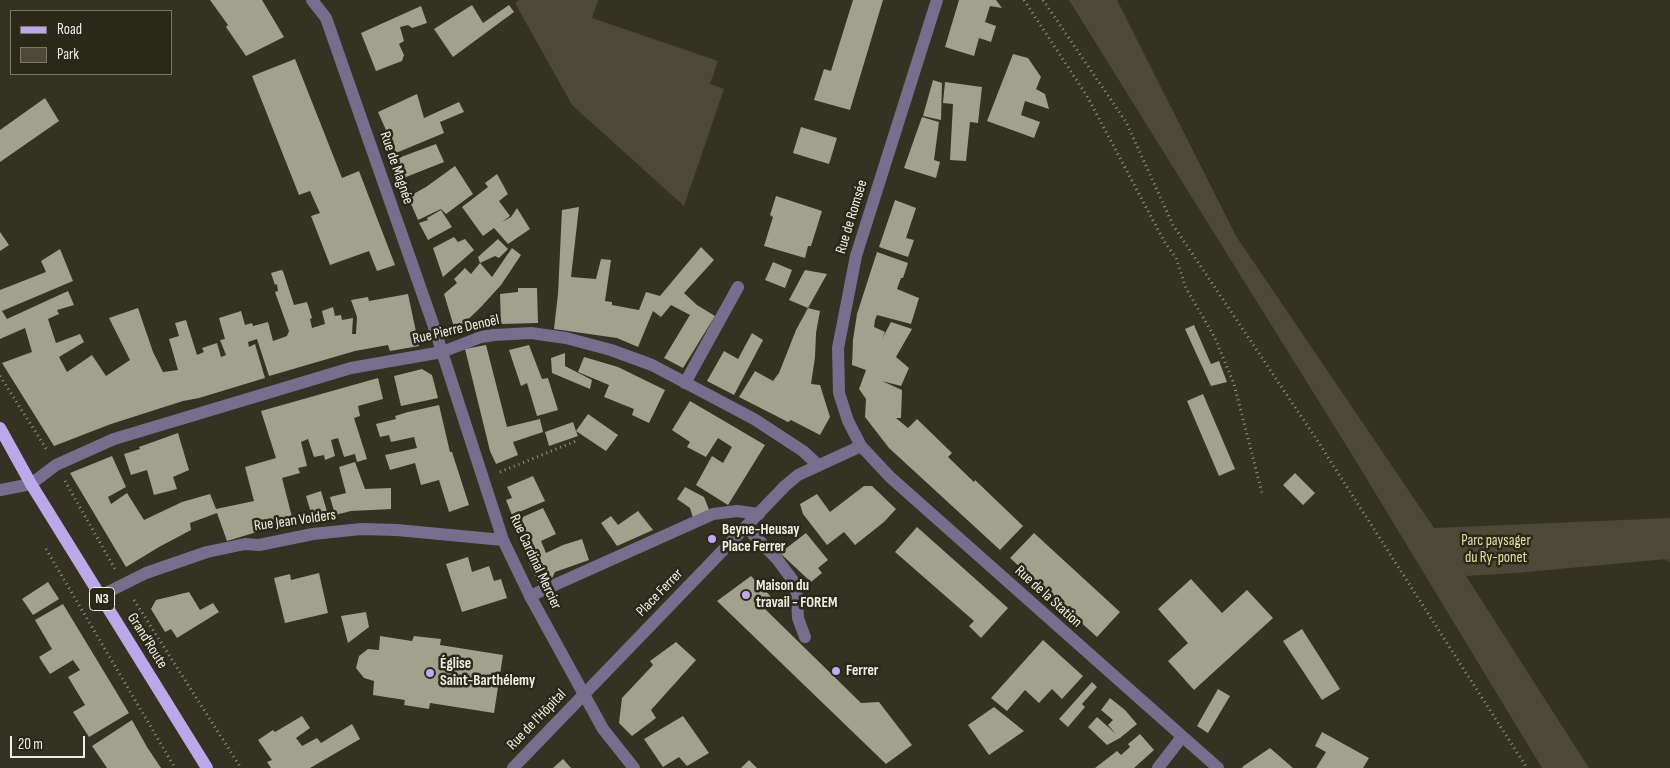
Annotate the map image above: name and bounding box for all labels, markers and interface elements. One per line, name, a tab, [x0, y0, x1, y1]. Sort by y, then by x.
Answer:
legend	[10, 10, 172, 75]
text: Road	[57, 20, 82, 39]
text: Park	[57, 45, 79, 64]
street label: Rue de Magnée	[375, 129, 417, 207]
street label: Rue de Romsée	[832, 178, 872, 256]
street label: Rue Pierre Denoël	[411, 311, 501, 349]
street label: Rue Jean Volders	[253, 506, 337, 536]
street label: Rue Cardinal Mercier	[505, 512, 565, 612]
place label: Beyne-Heusay Place Ferrer	[722, 521, 800, 556]
park label: Parc paysager du Ry-ponet	[1461, 532, 1531, 567]
marker: Beyne-Heusay Place Ferrer	[706, 533, 718, 545]
street label: Rue de la Station	[1011, 562, 1085, 632]
street label: Place Ferrer	[633, 565, 687, 621]
place label: Maison du travail - FOREM	[756, 577, 837, 612]
road number: N3	[90, 588, 114, 610]
marker: Maison du travail - FOREM	[740, 589, 752, 601]
street label: Grand'Route	[123, 610, 171, 672]
place label: Église Saint-Barthélemy	[440, 655, 535, 690]
place label: Ferrer	[846, 662, 878, 680]
marker: Ferrer	[830, 665, 842, 677]
marker: Église Saint-Barthélemy	[424, 667, 436, 679]
street label: Rue de l'Hôpital	[504, 686, 570, 754]
scale bar	[12, 726, 88, 758]
text: 20 m	[18, 735, 43, 754]

